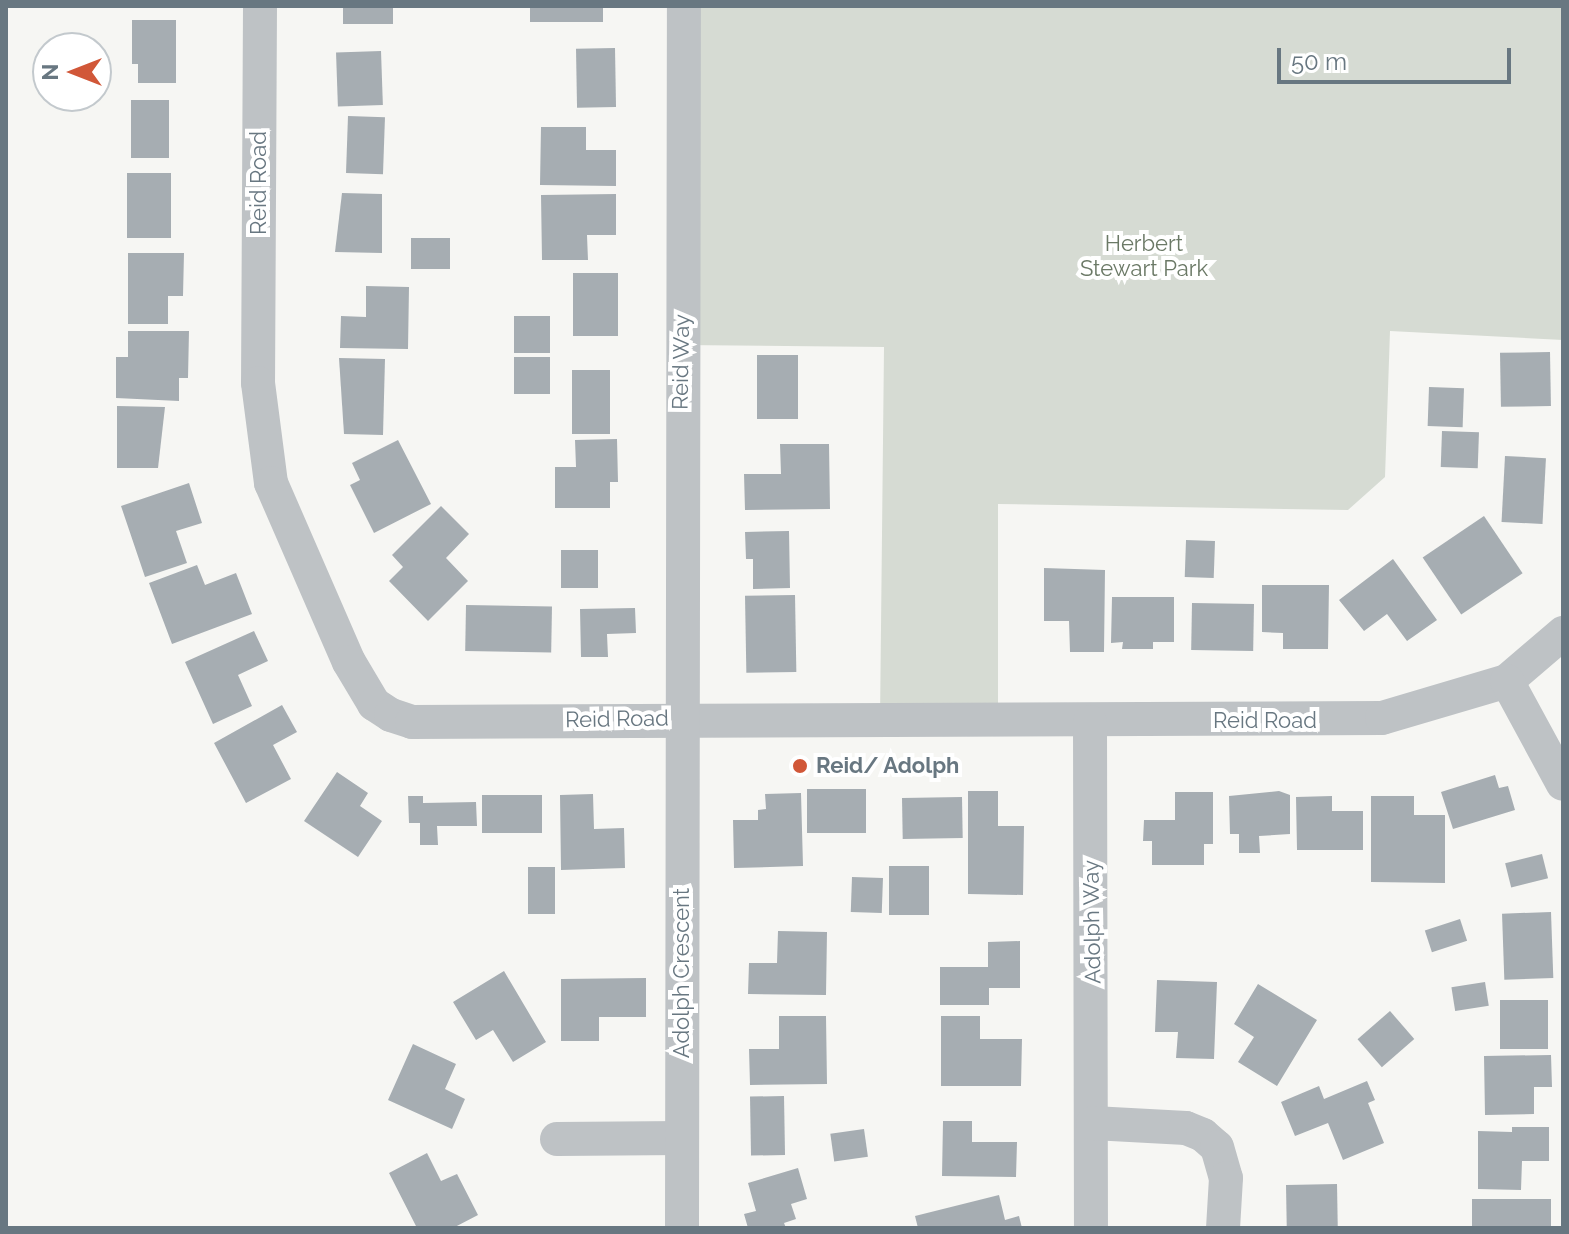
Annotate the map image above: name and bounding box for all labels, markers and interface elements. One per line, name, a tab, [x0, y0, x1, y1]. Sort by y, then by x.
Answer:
north arrow	[32, 32, 112, 112]
scale bar	[1281, 32, 1515, 82]
text: 50 m	[1291, 47, 1347, 76]
text: N	[37, 64, 63, 80]
street label: Reid Road	[246, 131, 272, 235]
park label: Herbert Stewart Park	[1080, 230, 1208, 282]
street label: Reid Way	[667, 314, 695, 410]
street label: Reid Road	[565, 705, 669, 733]
street label: Reid Road	[1213, 708, 1317, 734]
place label: Reid/ Adolph	[816, 753, 960, 779]
marker: Reid/ Adolph	[791, 757, 809, 775]
street label: Adolph Way	[1078, 859, 1106, 985]
street label: Adolph Crescent	[669, 888, 695, 1058]

